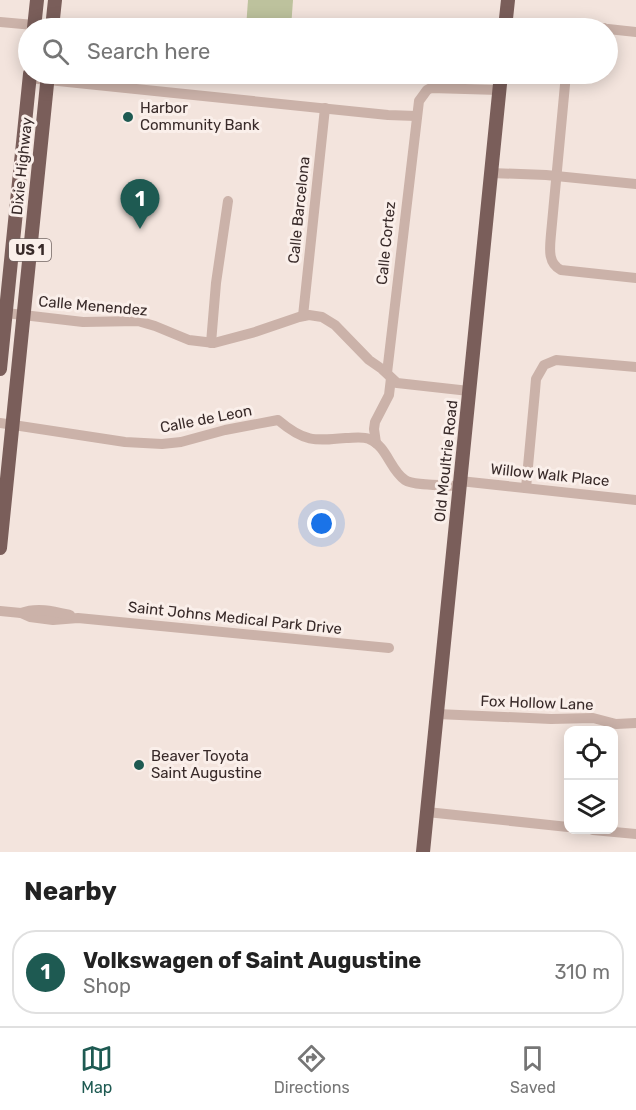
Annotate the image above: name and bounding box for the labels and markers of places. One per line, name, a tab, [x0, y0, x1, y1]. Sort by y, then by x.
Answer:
place label: Harbor Community Bank	[140, 99, 260, 134]
marker: Harbor Community Bank	[121, 110, 135, 124]
pin: 1	[120, 180, 160, 229]
place label: Beaver Toyota Saint Augustine	[151, 747, 262, 782]
marker: Beaver Toyota Saint Augustine	[132, 758, 146, 772]

